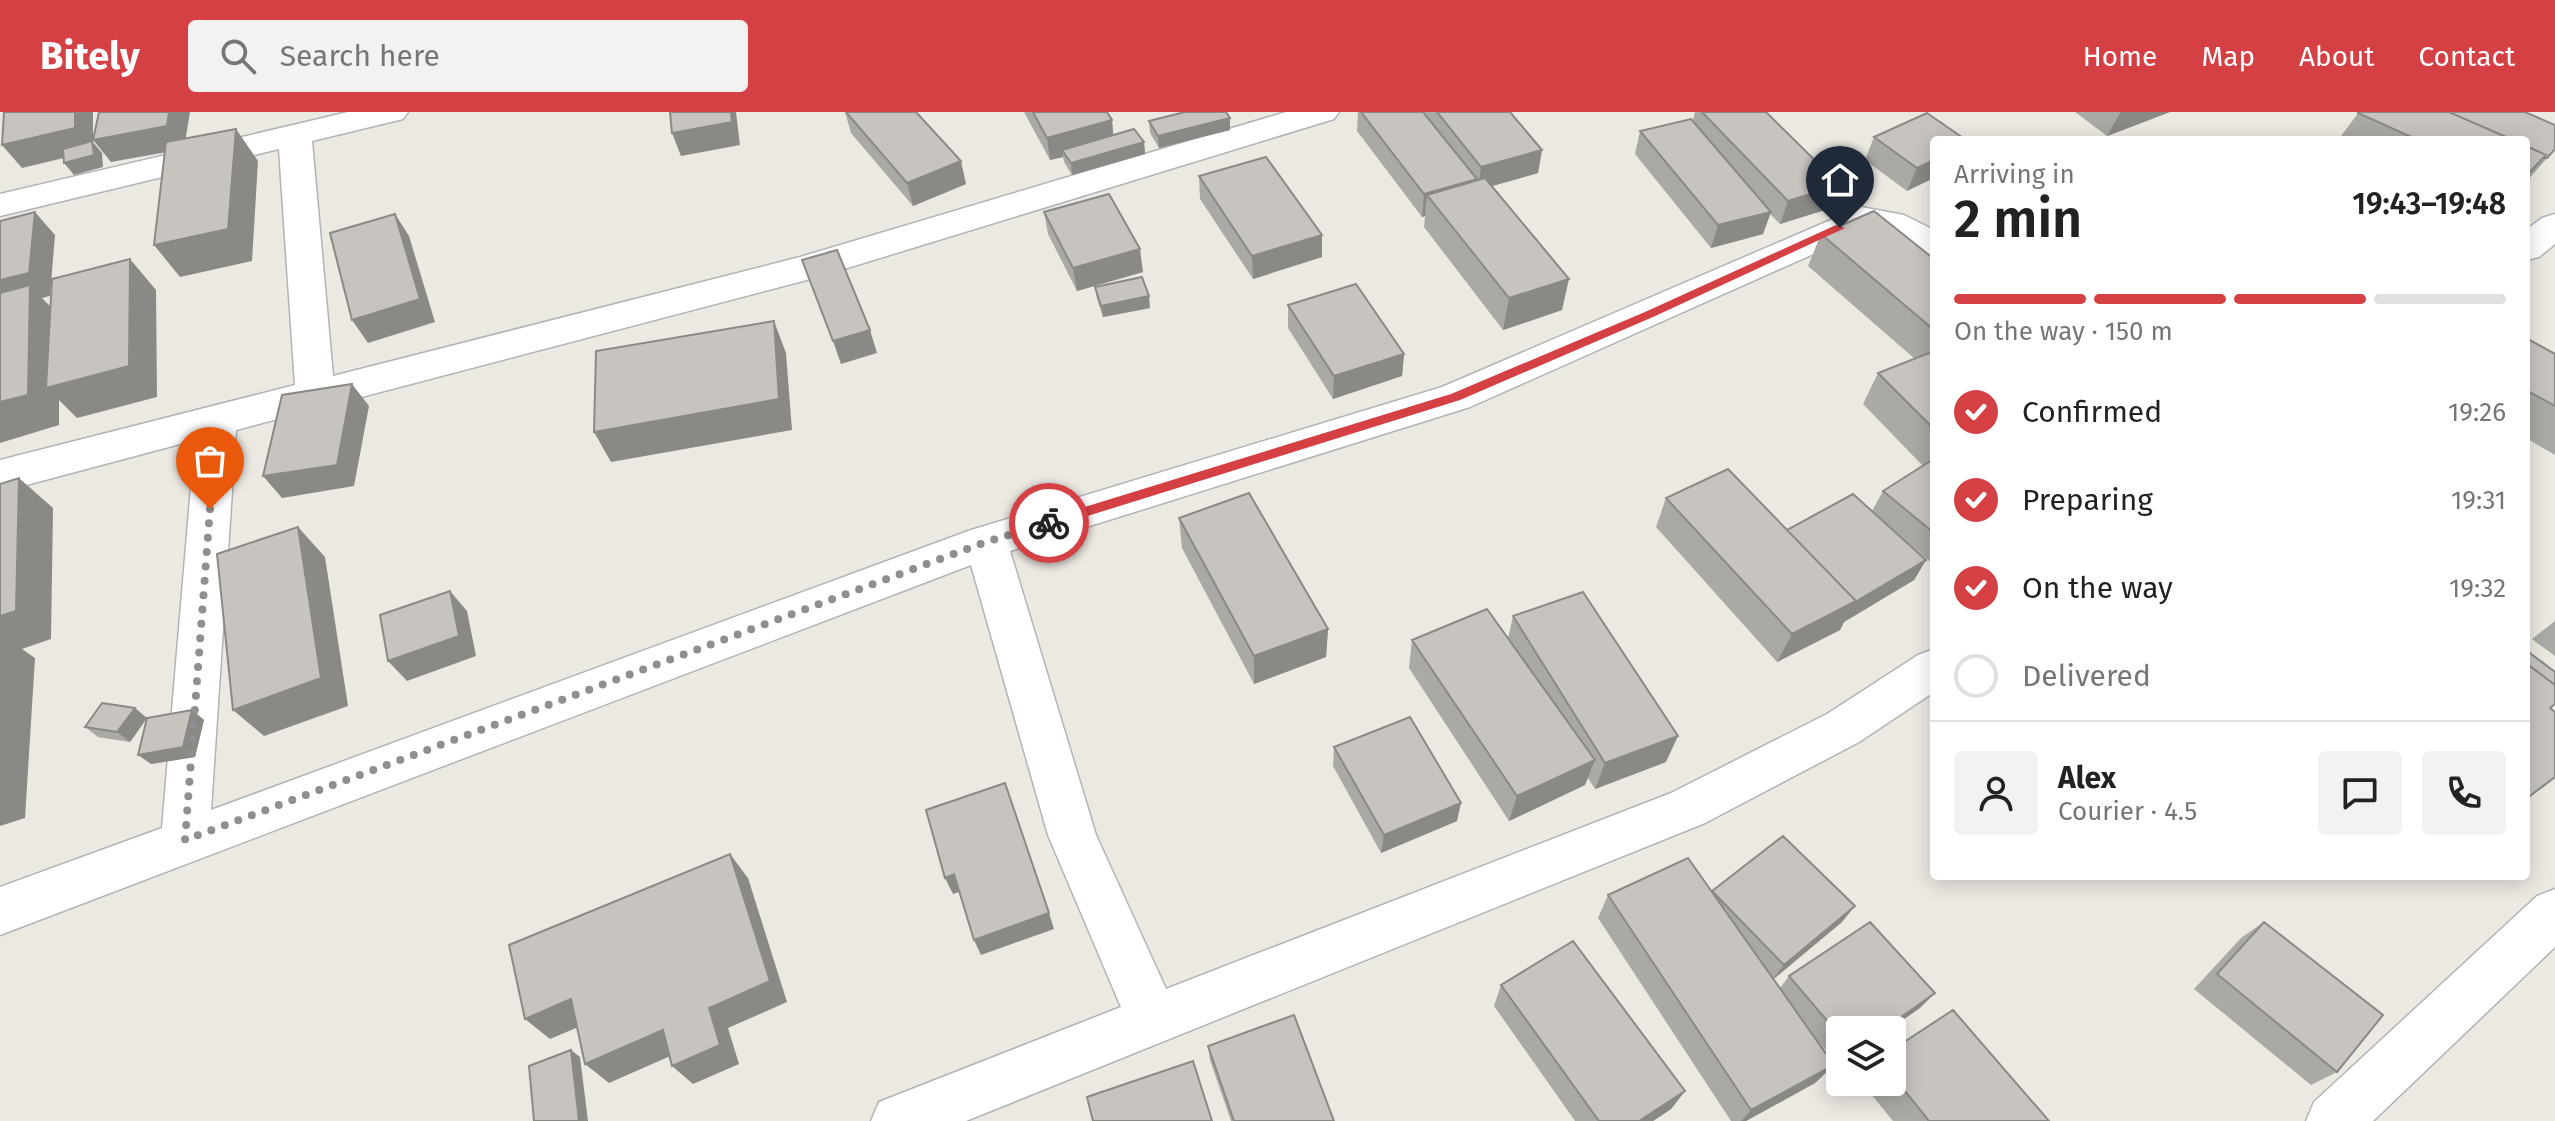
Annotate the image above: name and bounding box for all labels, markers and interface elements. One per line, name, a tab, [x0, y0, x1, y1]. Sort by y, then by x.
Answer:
search box	[188, 20, 748, 92]
text: Bitely	[40, 33, 140, 79]
icon: search	[216, 34, 260, 78]
text: Search here	[280, 38, 440, 74]
text: Home	[2083, 40, 2157, 73]
text: Map	[2201, 40, 2255, 73]
text: About	[2299, 40, 2374, 73]
text: Contact	[2418, 40, 2515, 73]
pin	[1806, 146, 1874, 228]
icon: home	[1818, 158, 1862, 202]
text: Arriving in	[1954, 159, 2075, 190]
text: 19:43–19:48	[2352, 186, 2506, 222]
text: 2 min	[1954, 188, 2082, 251]
text: On the way · 150 m	[1954, 316, 2173, 347]
icon: check	[1954, 390, 1998, 434]
text: Confirmed	[2022, 394, 2162, 430]
text: 19:26	[2448, 397, 2506, 428]
pin	[176, 427, 244, 509]
icon: bag	[188, 439, 232, 483]
icon: check	[1954, 478, 1998, 522]
text: Preparing	[2022, 482, 2153, 518]
courier	[1009, 483, 1089, 563]
text: 19:31	[2451, 485, 2506, 516]
icon: bike	[1027, 501, 1071, 545]
icon: check	[1954, 566, 1998, 610]
text: On the way	[2022, 570, 2173, 606]
text: 19:32	[2449, 573, 2506, 604]
text: Delivered	[2022, 658, 2151, 694]
button: person	[1954, 751, 2038, 835]
button: chat	[2318, 751, 2402, 835]
button: phone	[2422, 751, 2506, 835]
text: Alex	[2058, 760, 2116, 796]
text: Courier · 4.5	[2058, 796, 2197, 827]
map controls	[1826, 1016, 1906, 1096]
button: layers	[1826, 1016, 1906, 1096]

